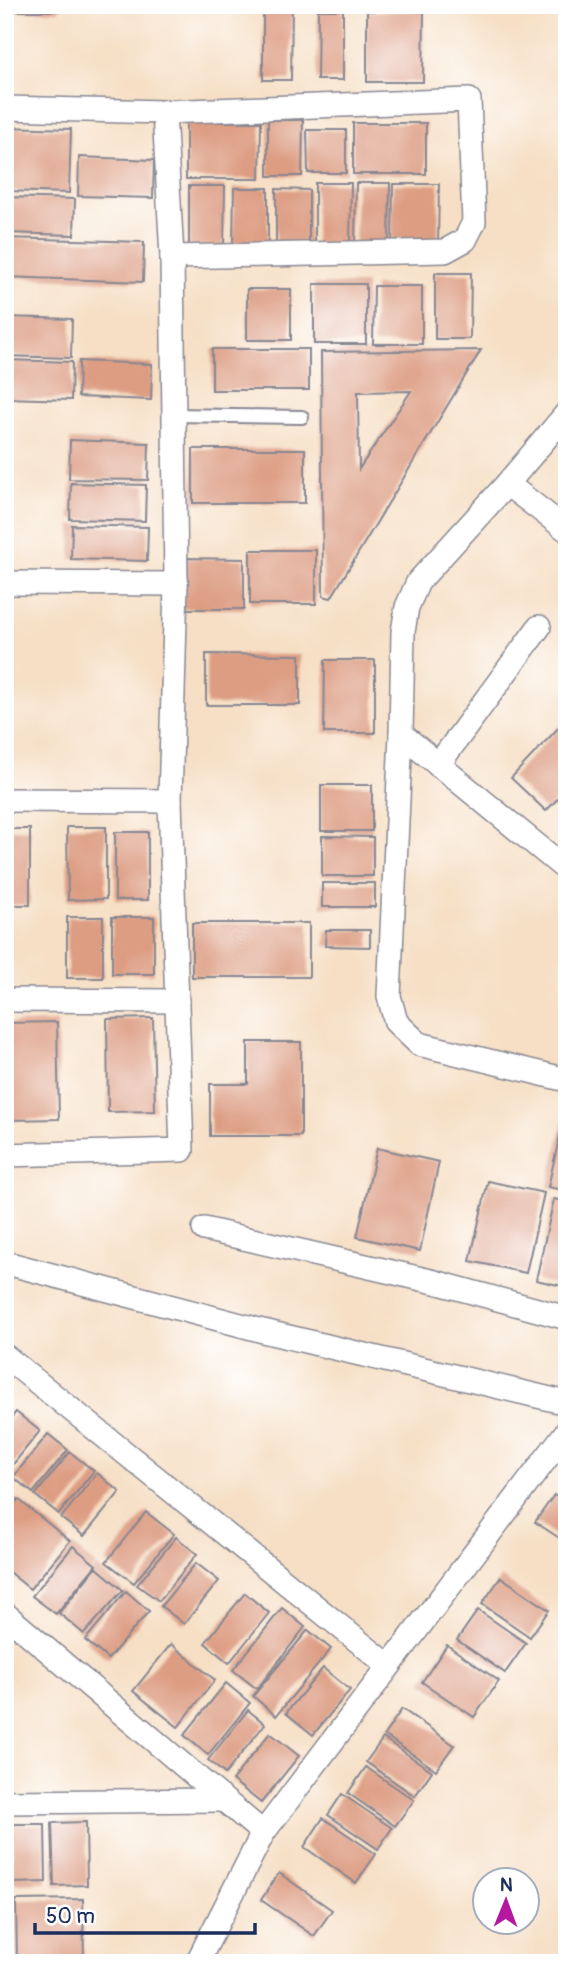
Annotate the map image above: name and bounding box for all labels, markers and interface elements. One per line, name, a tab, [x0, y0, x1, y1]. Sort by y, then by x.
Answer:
north arrow	[470, 1867, 540, 1937]
text: N	[500, 1873, 513, 1897]
scale bar	[35, 1891, 256, 1935]
text: 50 m	[46, 1903, 95, 1930]

